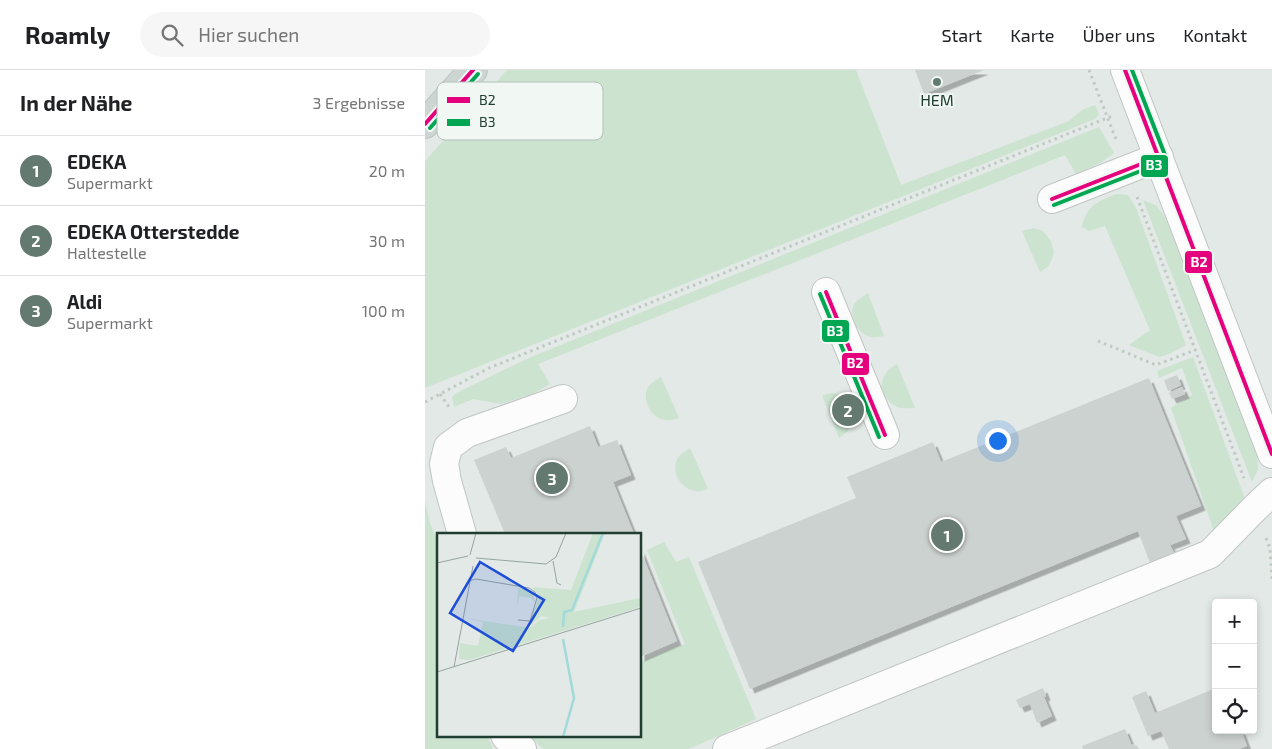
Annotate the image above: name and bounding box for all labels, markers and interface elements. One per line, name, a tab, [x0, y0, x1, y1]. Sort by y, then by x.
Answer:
search box	[140, 12, 490, 57]
text: Roamly	[25, 20, 110, 49]
icon: search	[158, 21, 186, 49]
text: Hier suchen	[198, 23, 299, 46]
text: Start	[941, 24, 982, 46]
text: Karte	[1010, 24, 1055, 46]
text: Über uns	[1083, 24, 1155, 46]
text: Kontakt	[1183, 24, 1247, 46]
marker: HEM	[931, 76, 943, 88]
legend	[437, 82, 603, 140]
text: In der Nähe	[20, 90, 132, 115]
place label: HEM	[920, 90, 954, 109]
text: B2	[479, 91, 496, 108]
text: 3 Ergebnisse	[313, 93, 405, 112]
text: B3	[479, 113, 495, 130]
text: EDEKA	[67, 150, 126, 173]
line badge: B3	[1140, 154, 1169, 178]
text: B3	[1146, 156, 1163, 173]
text: 1	[33, 161, 39, 180]
text: 20 m	[369, 161, 405, 180]
text: Supermarkt	[67, 173, 153, 192]
text: EDEKA Otterstedde	[67, 220, 240, 243]
text: 2	[31, 231, 41, 250]
text: 30 m	[369, 231, 405, 250]
text: Haltestelle	[67, 243, 147, 262]
line badge: B2	[1184, 250, 1213, 274]
text: B2	[1190, 253, 1208, 270]
text: Aldi	[67, 290, 102, 313]
text: 3	[31, 301, 41, 320]
text: 100 m	[362, 301, 405, 320]
text: Supermarkt	[67, 313, 153, 332]
line badge: B3	[821, 319, 850, 343]
text: B3	[827, 322, 844, 339]
line badge: B2	[841, 352, 870, 376]
text: B2	[846, 354, 864, 371]
pin: 2	[832, 391, 864, 429]
your location	[985, 428, 1011, 454]
pin: 3	[536, 459, 568, 497]
pin: 1	[931, 516, 963, 554]
inset map	[437, 533, 641, 736]
map controls	[1212, 599, 1257, 734]
button: +	[1212, 599, 1257, 644]
button: −	[1212, 644, 1257, 689]
button: locate	[1212, 689, 1257, 734]

